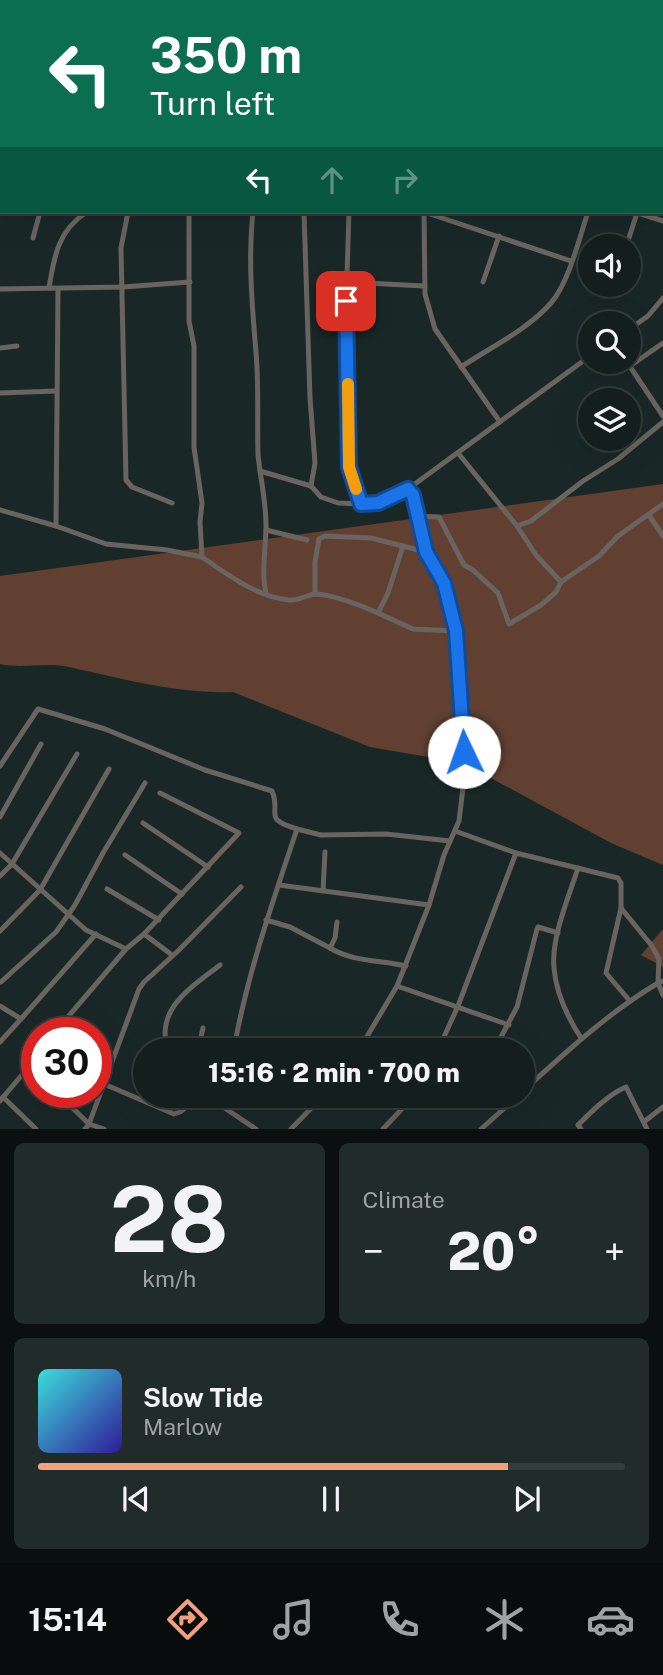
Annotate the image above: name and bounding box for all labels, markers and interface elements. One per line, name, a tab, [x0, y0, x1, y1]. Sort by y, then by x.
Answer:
text: 350 m	[150, 26, 302, 84]
icon: left	[35, 28, 126, 119]
text: Turn left	[150, 85, 275, 122]
icon: left	[240, 161, 278, 199]
icon: ahead	[313, 161, 351, 199]
icon: right	[386, 161, 424, 199]
map controls	[578, 234, 641, 451]
button: sound	[578, 234, 641, 297]
pin	[316, 271, 376, 331]
icon: arrive	[327, 282, 365, 320]
button: search	[578, 311, 641, 374]
button: layers	[578, 388, 641, 451]
position arrow	[427, 715, 501, 789]
speed limit sign: 30	[21, 1017, 112, 1108]
text: 15:16 · 2 min · 700 m	[208, 1057, 460, 1088]
text: 28	[110, 1166, 229, 1272]
text: Climate	[363, 1186, 445, 1213]
text: 20°	[447, 1221, 540, 1282]
text: −	[363, 1229, 384, 1274]
text: +	[604, 1229, 625, 1274]
text: km/h	[142, 1265, 196, 1292]
text: Slow Tide	[143, 1382, 263, 1413]
text: Marlow	[143, 1413, 222, 1440]
icon: previous	[117, 1480, 155, 1518]
icon: pause	[312, 1480, 350, 1518]
icon: next	[508, 1480, 546, 1518]
icon: directions	[163, 1595, 212, 1644]
icon: music	[269, 1595, 318, 1644]
icon: phone	[375, 1595, 424, 1644]
icon: climate	[480, 1595, 529, 1644]
icon: car	[586, 1595, 635, 1644]
text: 15:14	[28, 1601, 107, 1638]

